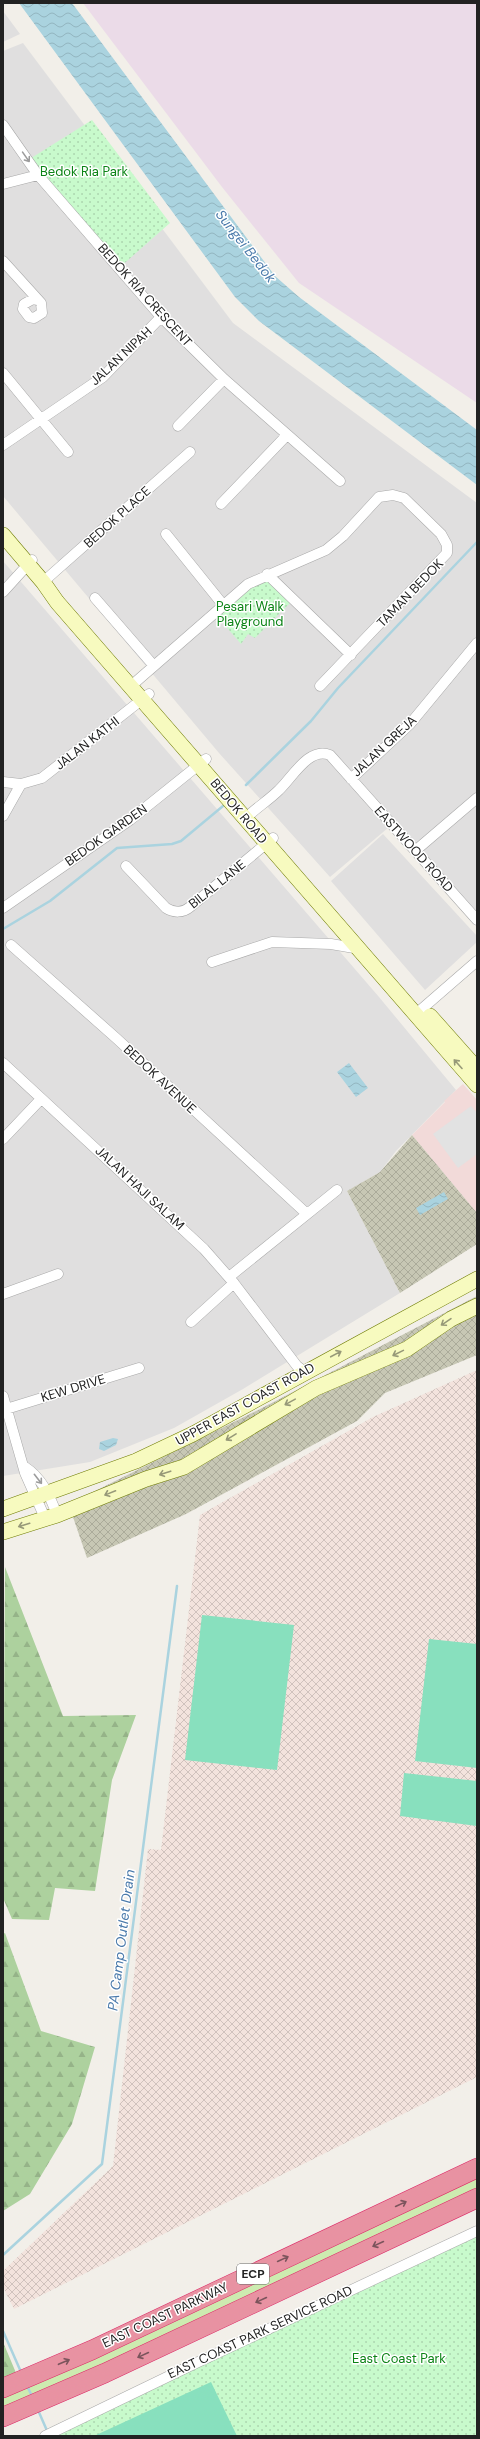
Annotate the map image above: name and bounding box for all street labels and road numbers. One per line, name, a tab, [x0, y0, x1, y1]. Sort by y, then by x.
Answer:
street label: BEDOK RIA CRESCENT	[94, 240, 196, 350]
street label: JALAN NIPAH	[86, 323, 156, 389]
street label: BEDOK PLACE	[80, 482, 154, 552]
street label: TAMAN BEDOK	[373, 555, 447, 631]
street label: JALAN GREJA	[348, 711, 420, 780]
street label: JALAN KATHI	[51, 713, 123, 773]
street label: BEDOK ROAD	[207, 775, 271, 847]
street label: BEDOK GARDEN	[62, 800, 150, 870]
street label: EASTWOOD ROAD	[371, 802, 457, 896]
street label: BILAL LANE	[185, 856, 249, 912]
street label: BEDOK AVENUE	[120, 1041, 200, 1117]
street label: JALAN HAJI SALAM	[92, 1142, 188, 1234]
street label: UPPER EAST COAST ROAD	[173, 1359, 318, 1449]
street label: KEW DRIVE	[39, 1370, 107, 1406]
road number: ECP	[237, 2264, 269, 2284]
street label: EAST COAST PARKWAY	[99, 2278, 231, 2352]
street label: EAST COAST PARK SERVICE ROAD	[165, 2282, 355, 2382]

